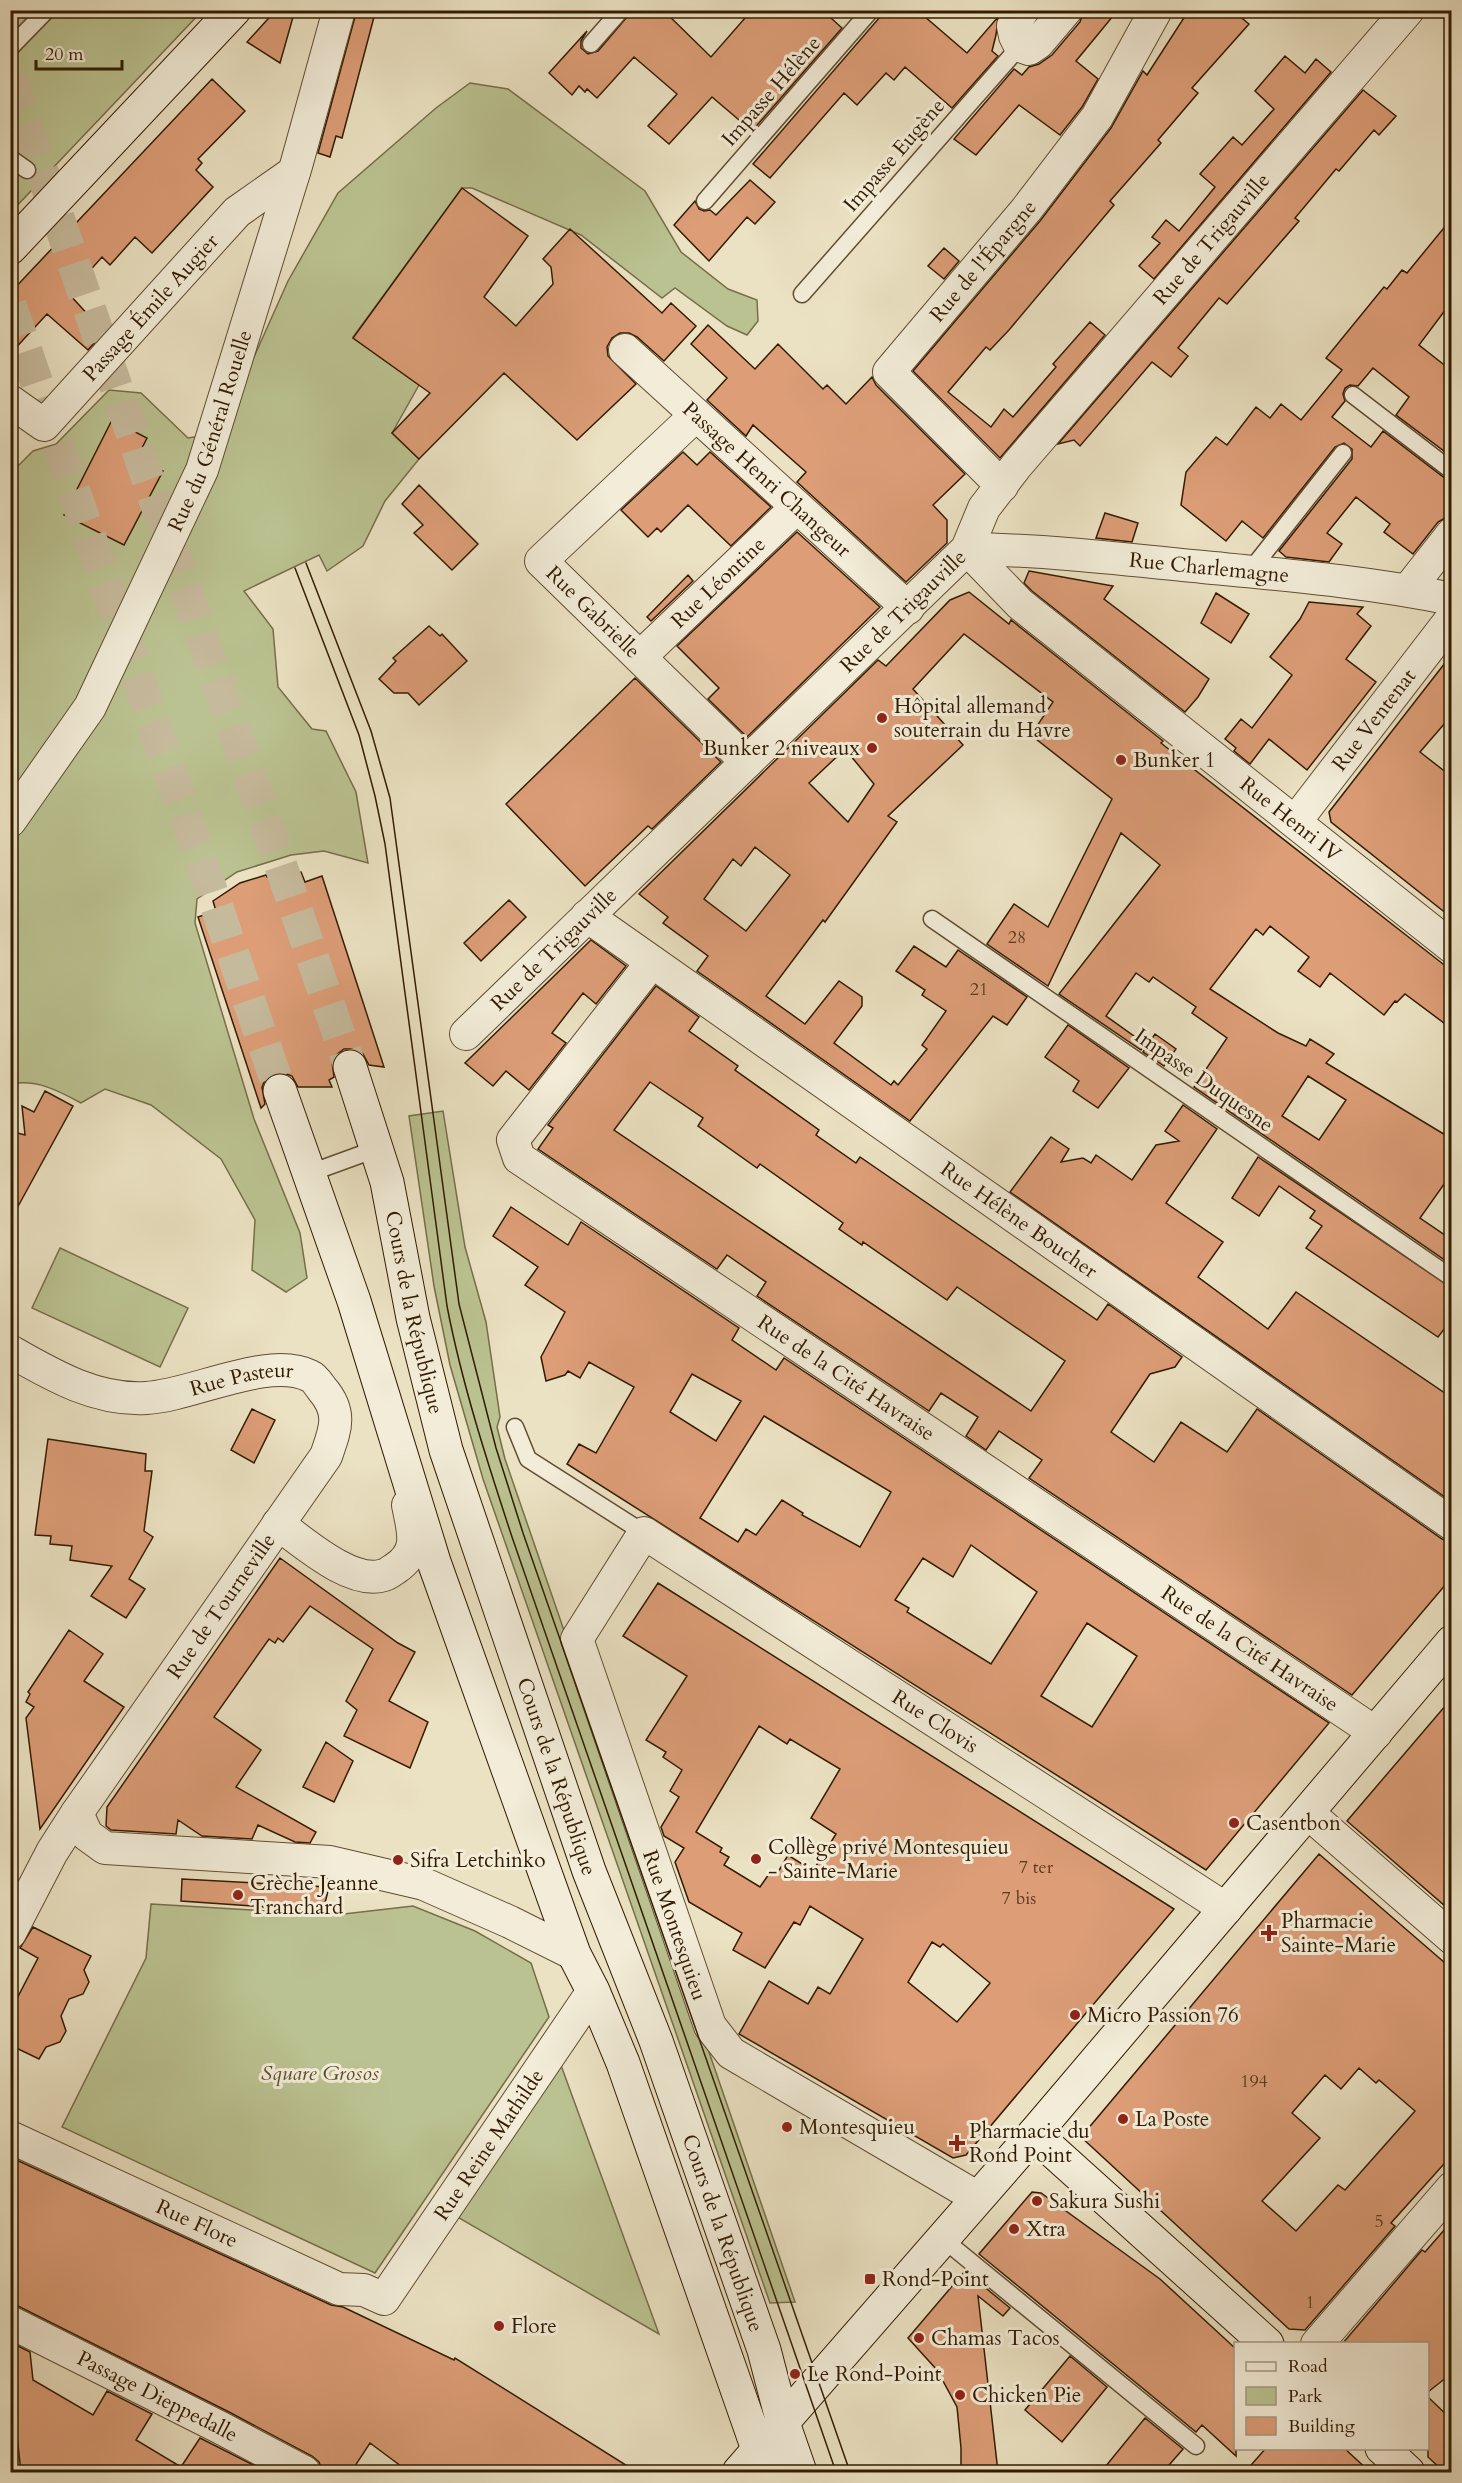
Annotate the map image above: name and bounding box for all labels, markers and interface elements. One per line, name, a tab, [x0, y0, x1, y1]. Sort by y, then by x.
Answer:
street label: Impasse Hélène	[715, 30, 828, 153]
scale bar	[36, 33, 122, 71]
text: 20 m	[45, 42, 84, 67]
street label: Impasse Eugène	[837, 92, 952, 218]
street label: Rue de Trigauville	[1147, 167, 1277, 312]
street label: Rue de l'Épargne	[923, 194, 1044, 329]
street label: Passage Émile Augier	[76, 228, 226, 388]
street label: Rue du Général Rouelle	[161, 327, 259, 537]
street label: Passage Henri Changeur	[676, 395, 857, 564]
street label: Rue Léontine	[665, 531, 772, 635]
street label: Rue de Trigauville	[834, 543, 973, 680]
street label: Rue Charlemagne	[1128, 546, 1291, 590]
street label: Rue Gabrielle	[539, 560, 647, 665]
street label: Rue Ventenat	[1325, 663, 1423, 777]
place label: Hôpital allemand souterrain du Havre	[894, 692, 1071, 745]
marker: Hôpital allemand souterrain du Havre	[875, 711, 889, 725]
place label: Bunker 2 niveaux	[703, 734, 861, 763]
marker: Bunker 2 niveaux	[865, 741, 879, 755]
place label: Bunker 1	[1133, 746, 1216, 775]
marker: Bunker 1	[1114, 753, 1128, 767]
street label: Rue Henri IV	[1234, 770, 1348, 869]
street label: Rue de Trigauville	[484, 881, 624, 1018]
house number: 28	[1008, 925, 1026, 950]
house number: 21	[970, 977, 988, 1002]
street label: Impasse Duquesne	[1128, 1022, 1279, 1139]
street label: Rue Hélène Boucher	[934, 1155, 1103, 1286]
street label: Cours de la République	[378, 1208, 450, 1417]
street label: Rue de la Cité Havraise	[752, 1308, 941, 1448]
street label: Rue Pasteur	[186, 1356, 295, 1404]
street label: Rue de Tourneville	[160, 1528, 283, 1685]
street label: Rue de la Cité Havraise	[1155, 1579, 1344, 1719]
street label: Cours de la République	[509, 1674, 603, 1879]
street label: Rue Clovis	[886, 1683, 984, 1760]
place label: Casentbon	[1246, 1809, 1341, 1838]
marker: Casentbon	[1227, 1816, 1241, 1830]
place label: Collège privé Montesquieu - Sainte-Marie	[768, 1833, 1009, 1886]
place label: Sifra Letchinko	[410, 1846, 546, 1875]
street label: Rue Montesquieu	[635, 1846, 714, 2004]
marker: Collège privé Montesquieu - Sainte-Marie	[749, 1852, 763, 1866]
marker: Sifra Letchinko	[391, 1853, 405, 1867]
house number: 7 ter	[1019, 1855, 1054, 1880]
place label: Crèche Jeanne Tranchard	[250, 1869, 379, 1922]
house number: 7 bis	[1002, 1886, 1036, 1911]
marker: Crèche Jeanne Tranchard	[231, 1888, 245, 1902]
place label: Pharmacie Sainte-Marie	[1281, 1907, 1396, 1960]
marker: Pharmacie Sainte-Marie	[1262, 1926, 1276, 1940]
place label: Micro Passion 76	[1087, 2001, 1239, 2030]
marker: Micro Passion 76	[1068, 2008, 1082, 2022]
park label: Square Grosos	[261, 2059, 379, 2088]
street label: Rue Reine Mathilde	[427, 2063, 551, 2226]
house number: 194	[1240, 2069, 1268, 2094]
place label: La Poste	[1135, 2105, 1209, 2134]
marker: La Poste	[1116, 2112, 1130, 2126]
place label: Montesquieu	[799, 2113, 915, 2142]
place label: Pharmacie du Rond Point	[969, 2117, 1090, 2170]
marker: Montesquieu	[780, 2120, 794, 2134]
street label: Cours de la République	[675, 2130, 771, 2336]
marker: Pharmacie du Rond Point	[950, 2136, 964, 2150]
place label: Sakura Sushi	[1049, 2187, 1160, 2216]
street label: Rue Flore	[151, 2192, 242, 2255]
marker: Sakura Sushi	[1030, 2194, 1044, 2208]
house number: 5	[1374, 2209, 1384, 2234]
place label: Xtra	[1026, 2215, 1066, 2244]
marker: Xtra	[1007, 2222, 1021, 2236]
place label: Rond-Point	[882, 2265, 989, 2294]
marker: Rond-Point	[863, 2272, 877, 2286]
house number: 1	[1305, 2290, 1315, 2315]
place label: Flore	[511, 2312, 557, 2341]
marker: Flore	[492, 2319, 506, 2333]
place label: Chamas Tacos	[931, 2324, 1060, 2353]
marker: Chamas Tacos	[912, 2331, 926, 2345]
legend	[1234, 2342, 1429, 2450]
street label: Passage Dieppedalle	[72, 2344, 243, 2449]
text: Road	[1288, 2354, 1328, 2379]
place label: Le Rond-Point	[807, 2360, 942, 2389]
marker: Le Rond-Point	[788, 2367, 802, 2381]
place label: Chicken Pie	[972, 2381, 1081, 2410]
text: Park	[1288, 2384, 1323, 2409]
marker: Chicken Pie	[953, 2388, 967, 2402]
text: Building	[1288, 2414, 1356, 2439]

